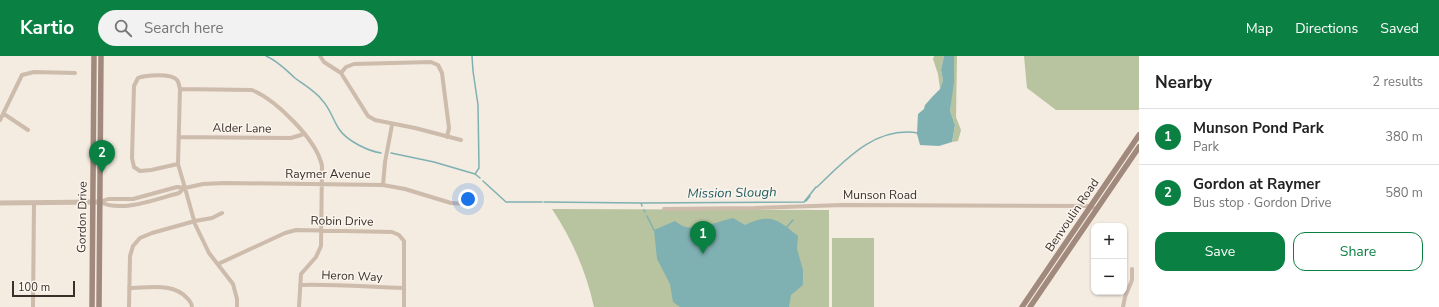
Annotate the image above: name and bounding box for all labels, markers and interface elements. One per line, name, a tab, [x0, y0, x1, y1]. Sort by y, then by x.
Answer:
search box	[98, 10, 378, 46]
text: Kartio	[20, 15, 74, 41]
icon: search	[112, 17, 134, 39]
text: Search here	[144, 18, 224, 38]
text: Map	[1246, 19, 1273, 38]
text: Directions	[1295, 19, 1358, 38]
text: Saved	[1380, 19, 1419, 38]
text: Nearby	[1155, 71, 1212, 94]
text: 2 results	[1372, 73, 1423, 91]
text: Munson Pond Park	[1193, 118, 1324, 138]
street label: Alder Lane	[212, 119, 272, 137]
text: 1	[1164, 128, 1172, 146]
text: 380 m	[1385, 128, 1423, 146]
text: Park	[1193, 138, 1219, 156]
pin: 2	[89, 140, 115, 173]
street label: Raymer Avenue	[285, 166, 371, 182]
text: Gordon at Raymer	[1193, 174, 1320, 194]
street label: Benvoulin Road	[1042, 175, 1102, 255]
street label: Gordon Drive	[73, 181, 91, 253]
water label: Mission Slough	[687, 183, 777, 203]
text: 2	[1164, 184, 1172, 202]
text: 580 m	[1385, 184, 1423, 202]
street label: Munson Road	[843, 187, 917, 203]
your location	[458, 189, 478, 209]
text: Bus stop · Gordon Drive	[1193, 194, 1331, 212]
street label: Robin Drive	[311, 212, 373, 230]
pin: 1	[690, 221, 716, 254]
map controls	[1091, 223, 1127, 295]
button: +	[1091, 223, 1127, 259]
button: Save	[1155, 232, 1285, 271]
button: Share	[1293, 232, 1423, 271]
button: −	[1091, 259, 1127, 295]
street label: Heron Way	[321, 267, 384, 285]
scale bar	[12, 279, 75, 298]
text: 100 m	[18, 280, 50, 295]

